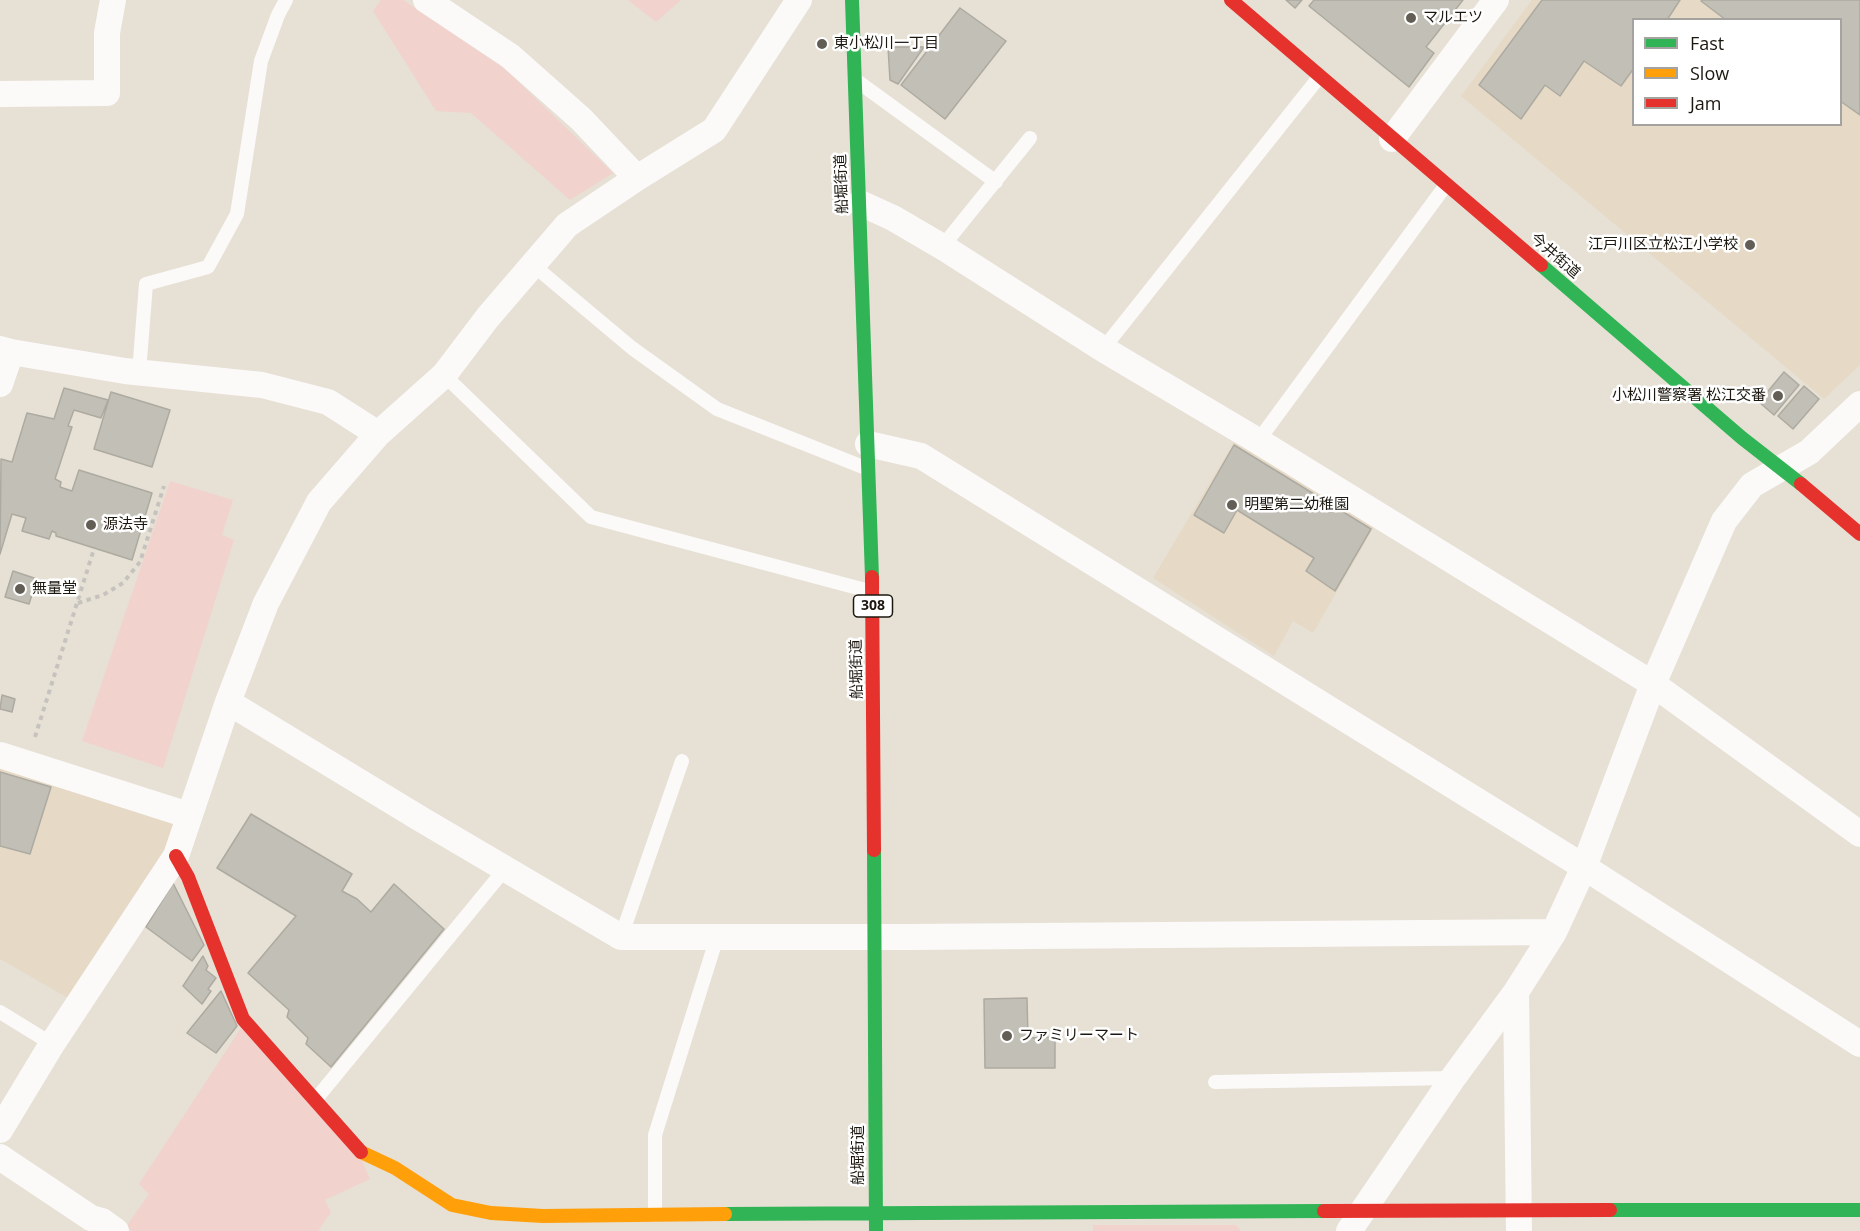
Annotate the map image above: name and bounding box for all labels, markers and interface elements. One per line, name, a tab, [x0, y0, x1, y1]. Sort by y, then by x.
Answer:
place label: マルエツ	[1423, 9, 1483, 27]
marker: マルエツ	[1404, 11, 1418, 25]
legend	[1632, 18, 1842, 126]
text: Fast	[1690, 31, 1724, 55]
place label: 東小松川一丁目	[834, 35, 939, 53]
marker: 東小松川一丁目	[815, 37, 829, 51]
text: Slow	[1690, 61, 1729, 85]
text: Jam	[1690, 91, 1722, 115]
street label: 船堀街道	[832, 154, 852, 214]
street label: 今井街道	[1526, 230, 1584, 282]
place label: 江戸川区立松江小学校	[1588, 236, 1738, 254]
marker: 江戸川区立松江小学校	[1743, 238, 1757, 252]
place label: 小松川警察署 松江交番	[1612, 387, 1766, 405]
marker: 小松川警察署 松江交番	[1771, 389, 1785, 403]
place label: 明聖第二幼稚園	[1244, 496, 1349, 514]
marker: 明聖第二幼稚園	[1225, 498, 1239, 512]
place label: 源法寺	[103, 516, 148, 534]
marker: 源法寺	[84, 518, 98, 532]
place label: 無量堂	[32, 580, 77, 598]
marker: 無量堂	[13, 582, 27, 596]
road number: 308	[854, 595, 892, 617]
street label: 船堀街道	[847, 639, 867, 699]
place label: ファミリーマート	[1019, 1027, 1139, 1045]
marker: ファミリーマート	[1000, 1029, 1014, 1043]
street label: 船堀街道	[850, 1125, 868, 1185]

